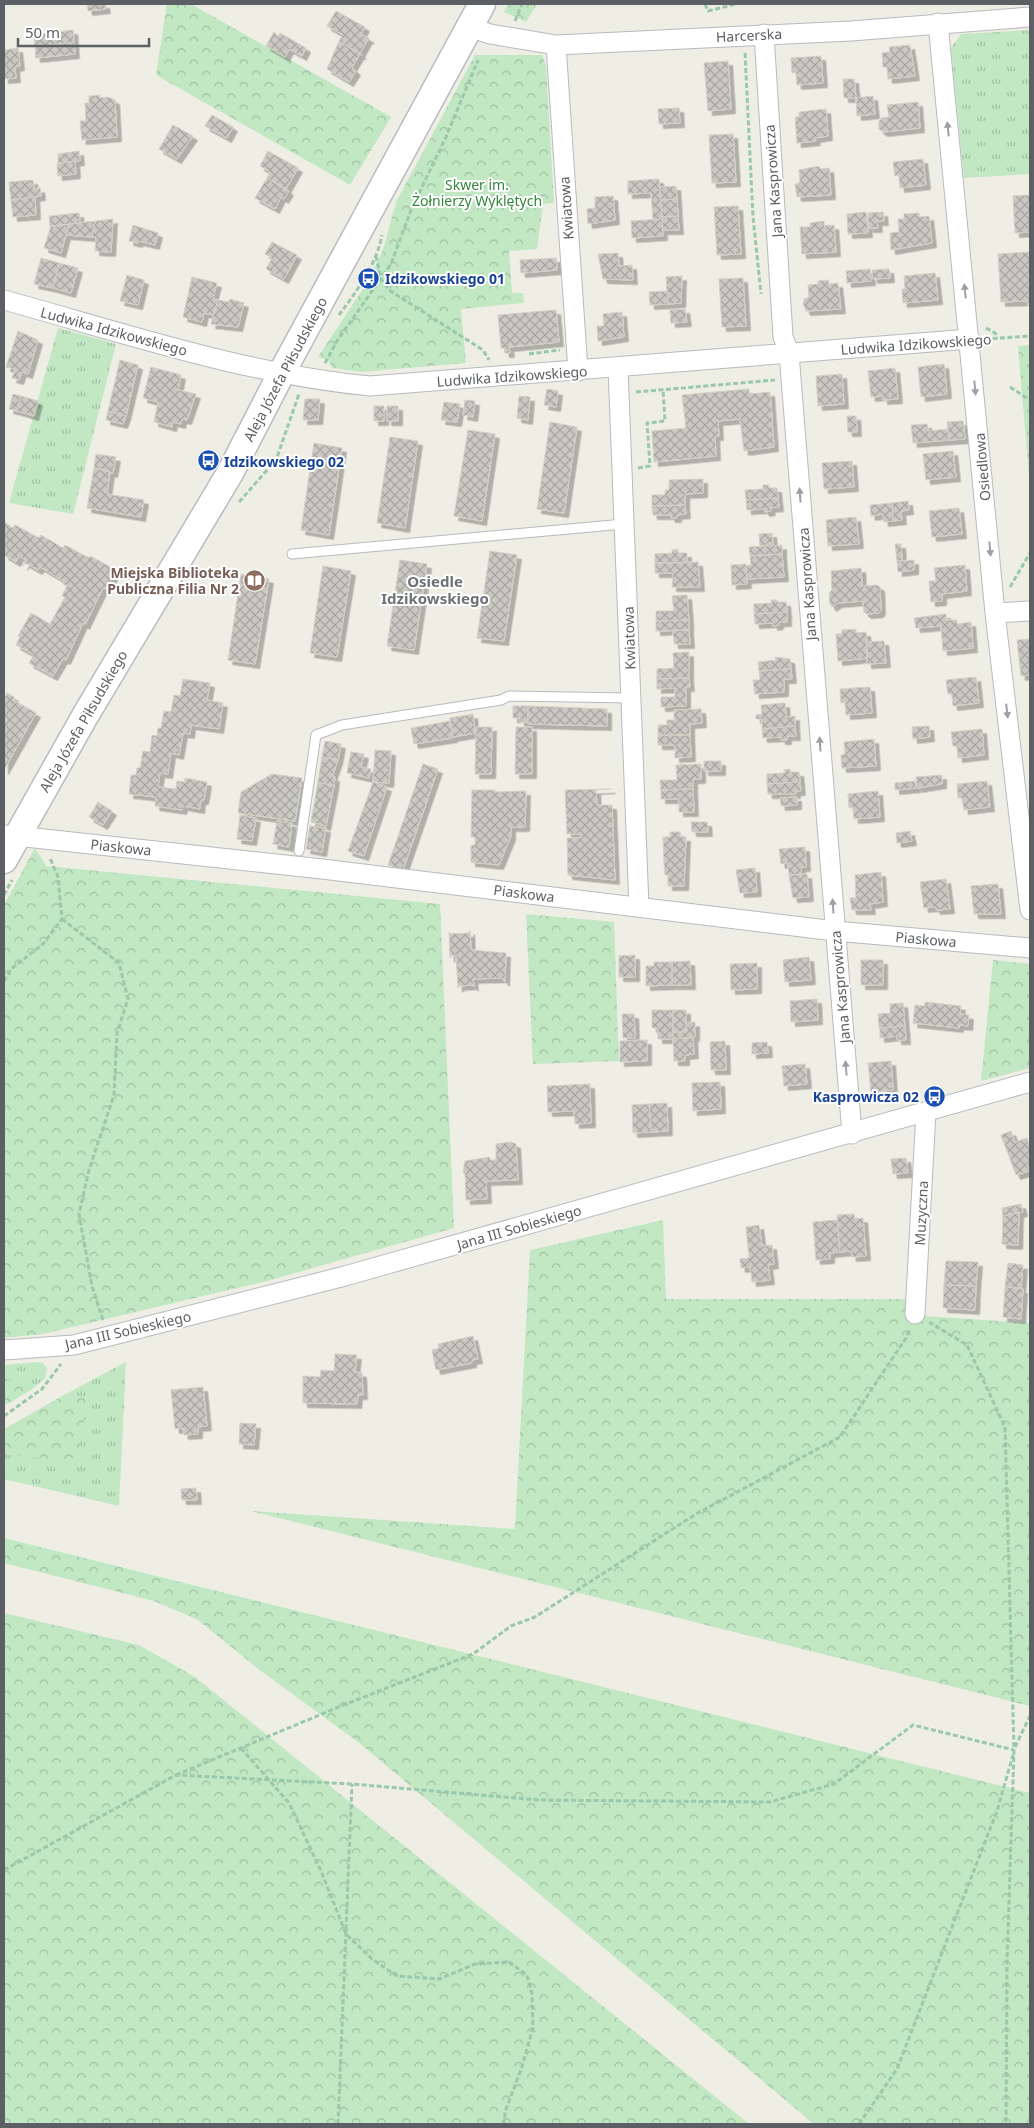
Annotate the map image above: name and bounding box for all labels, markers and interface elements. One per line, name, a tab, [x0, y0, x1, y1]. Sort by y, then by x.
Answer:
scale bar	[18, 15, 149, 47]
text: 50 m	[25, 22, 60, 42]
street label: Harcerska	[715, 24, 783, 46]
one-way arrow	[944, 121, 952, 137]
street label: Jana Kasprowicza	[760, 124, 787, 240]
park label: Skwer im. Żołnierzy Wyklętych	[412, 175, 542, 210]
street label: Kwiatowa	[554, 176, 578, 240]
bus stop icon: Idzikowskiego 01	[357, 266, 381, 290]
place label: Idzikowskiego 01	[385, 269, 505, 288]
one-way arrow	[961, 282, 969, 298]
street label: Aleja Józefa Piłsudskiego	[239, 293, 331, 445]
street label: Ludwika Idzikowskiego	[39, 302, 189, 360]
street label: Ludwika Idzikowskiego	[840, 329, 992, 359]
street label: Ludwika Idzikowskiego	[436, 361, 588, 391]
one-way arrow	[971, 380, 979, 396]
street label: Osiedlowa	[970, 432, 994, 502]
bus stop icon: Idzikowskiego 02	[196, 449, 220, 473]
place label: Idzikowskiego 02	[224, 452, 344, 471]
one-way arrow	[796, 486, 804, 502]
street label: Jana Kasprowicza	[794, 527, 821, 643]
one-way arrow	[986, 542, 994, 558]
place label: Miejska Biblioteka Publiczna Filia Nr 2	[107, 563, 239, 598]
library icon: Miejska Biblioteka Publiczna Filia Nr 2	[243, 568, 267, 592]
district label: Osiedle Idzikowskiego	[381, 571, 489, 608]
street label: Kwiatowa	[618, 606, 640, 670]
street label: Aleja Józefa Piłsudskiego	[35, 647, 131, 795]
one-way arrow	[1003, 703, 1011, 719]
one-way arrow	[816, 736, 824, 752]
street label: Piaskowa	[90, 834, 152, 860]
street label: Piaskowa	[492, 880, 556, 906]
one-way arrow	[828, 898, 836, 914]
street label: Piaskowa	[895, 927, 957, 951]
street label: Jana Kasprowicza	[826, 930, 855, 1046]
one-way arrow	[842, 1059, 850, 1075]
bus stop icon: Kasprowicza 02	[923, 1084, 947, 1108]
place label: Kasprowicza 02	[813, 1087, 919, 1106]
street label: Muzyczna	[910, 1180, 932, 1246]
street label: Jana III Sobieskiego	[453, 1200, 583, 1254]
street label: Jana III Sobieskiego	[61, 1306, 193, 1354]

